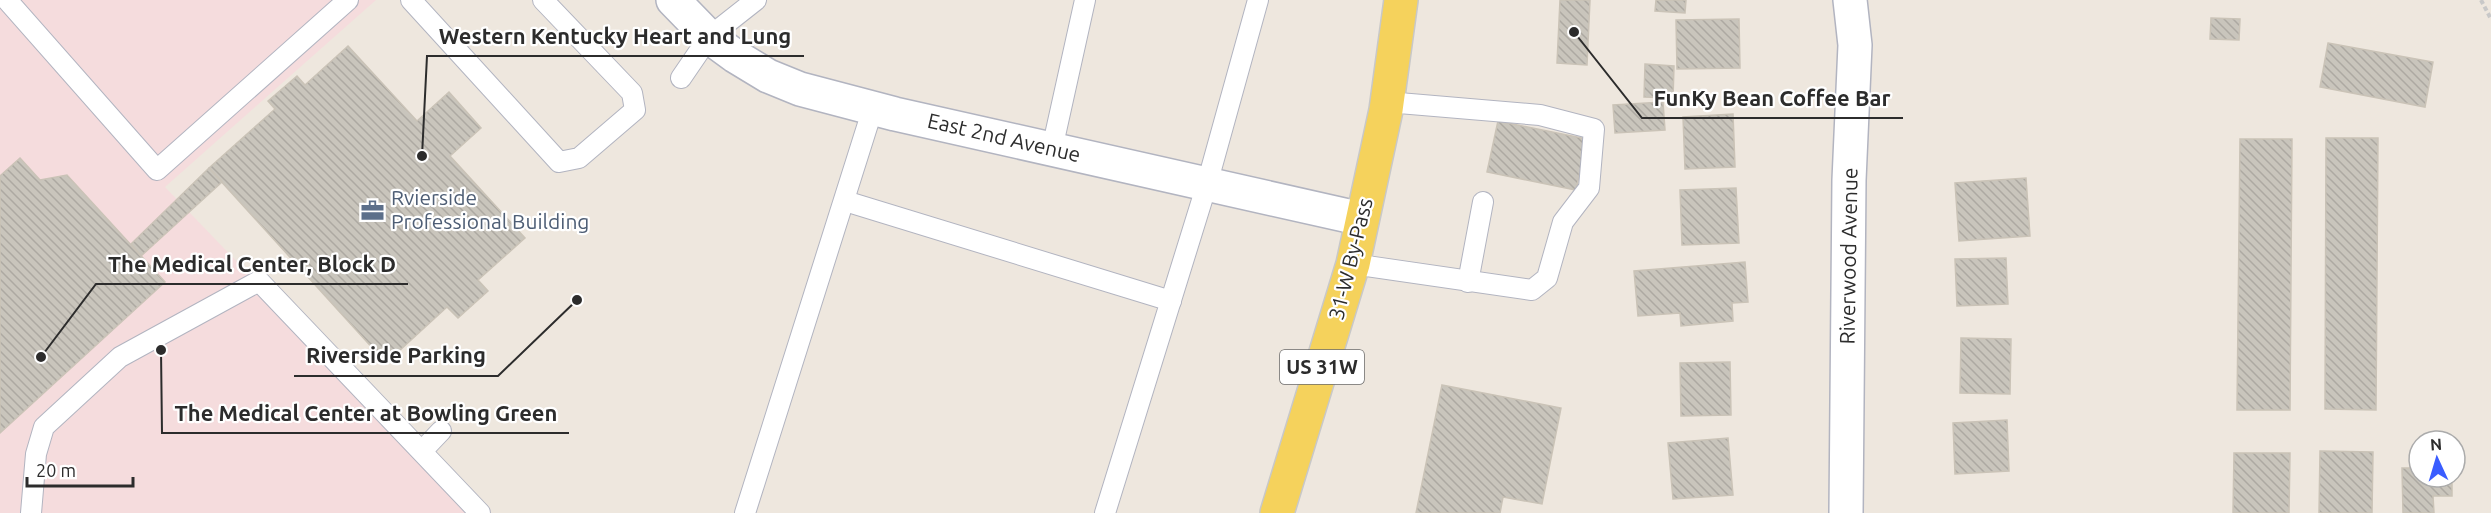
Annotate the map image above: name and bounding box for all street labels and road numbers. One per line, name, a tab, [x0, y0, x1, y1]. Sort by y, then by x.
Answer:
street label: East 2nd Avenue	[925, 108, 1083, 166]
street label: Riverwood Avenue	[1834, 167, 1862, 345]
street label: 31-W By-Pass	[1323, 195, 1377, 322]
road number: US 31W	[1280, 350, 1364, 384]

